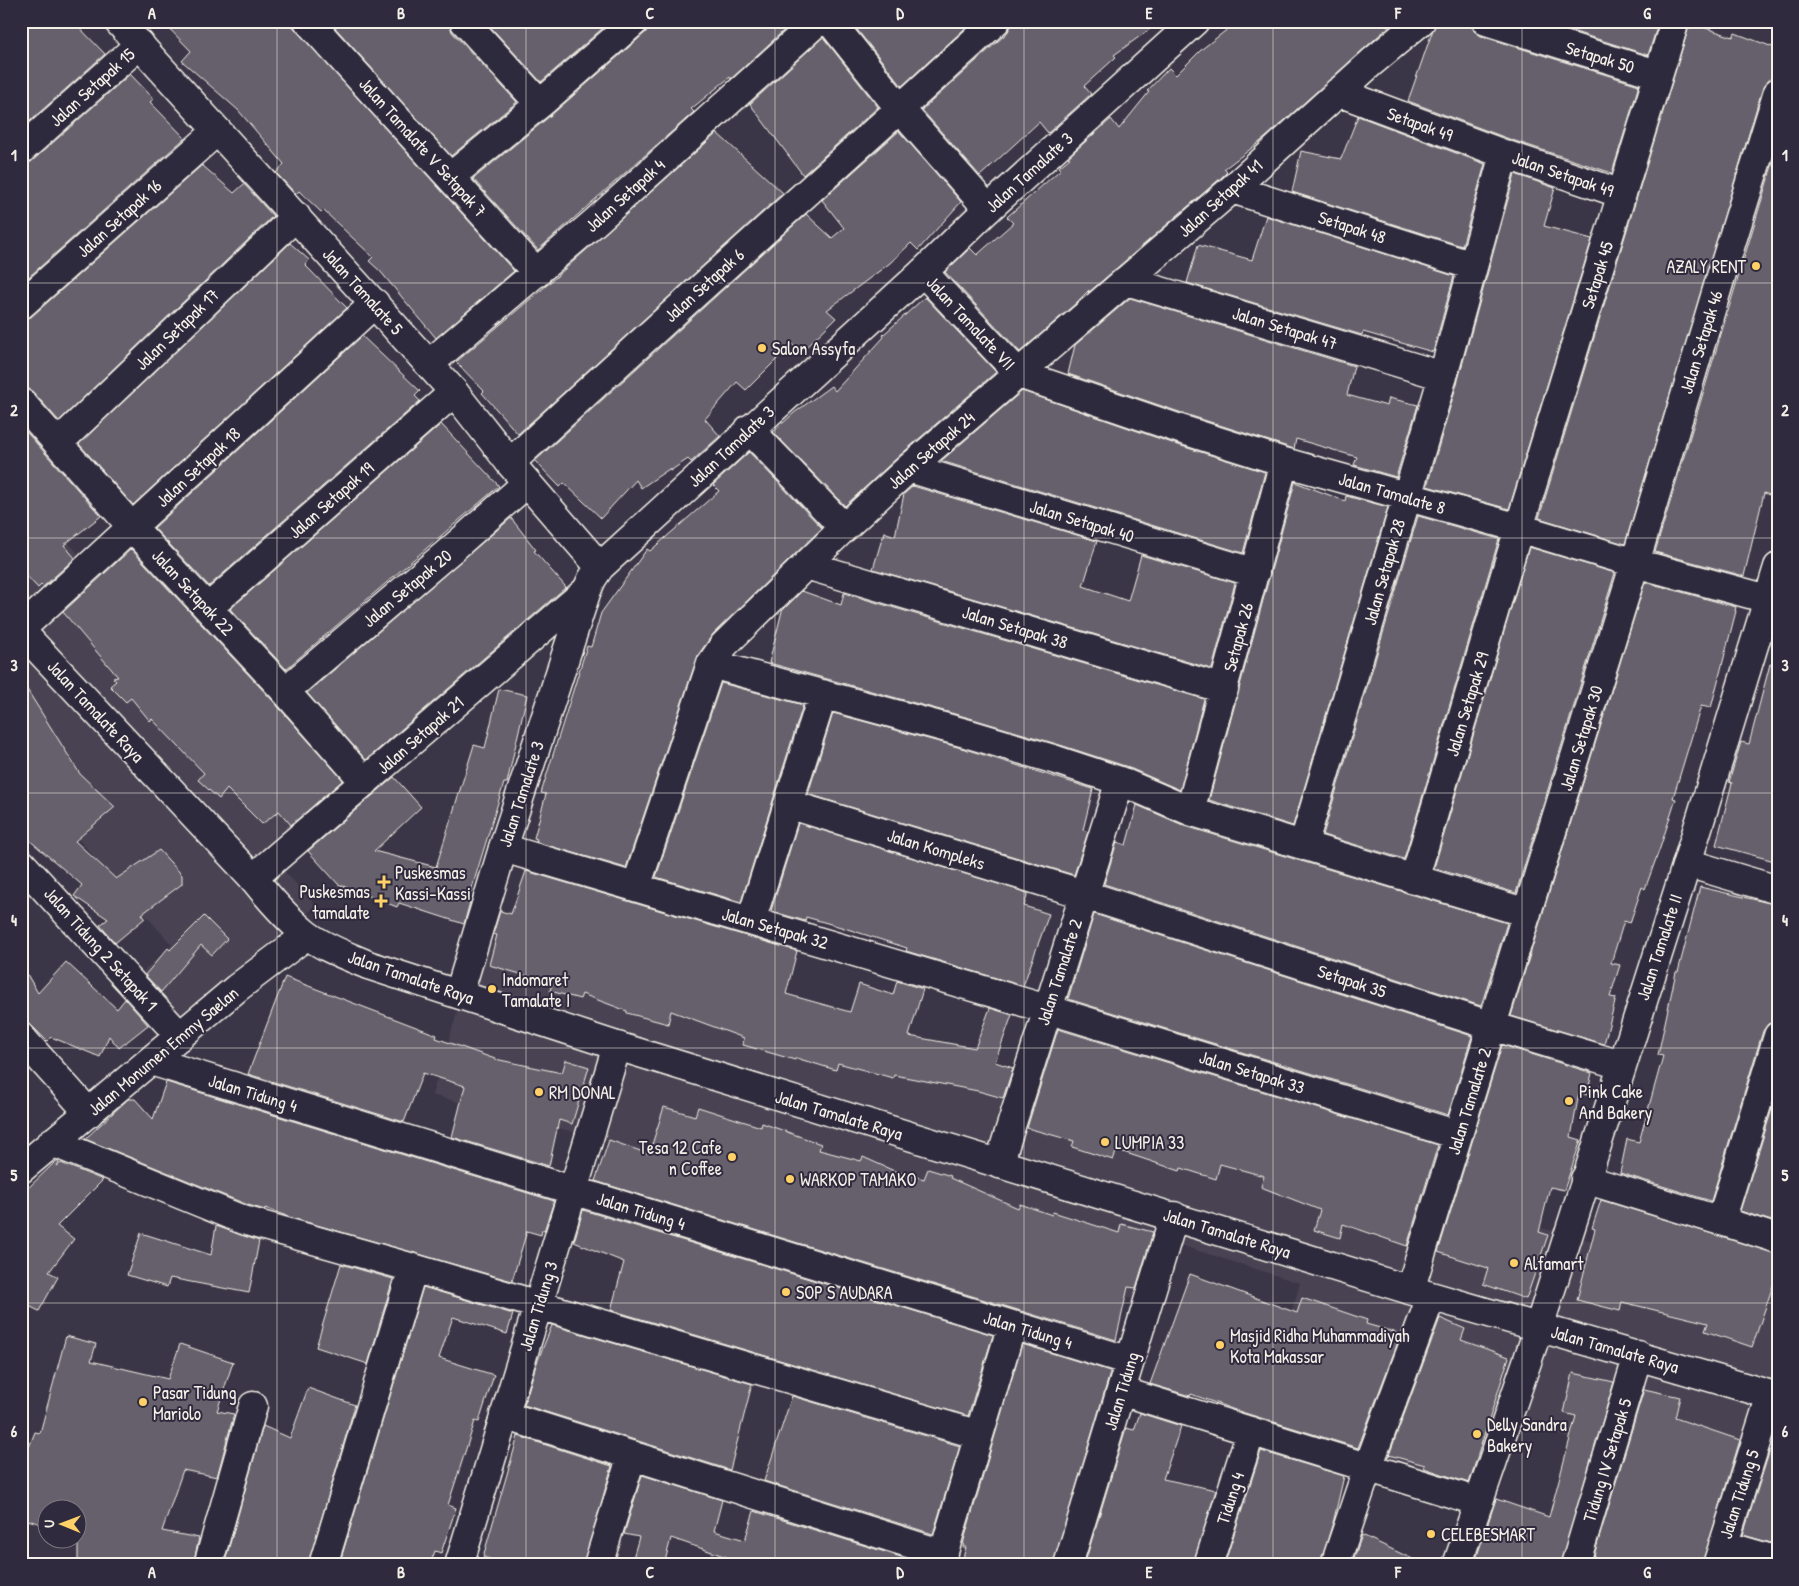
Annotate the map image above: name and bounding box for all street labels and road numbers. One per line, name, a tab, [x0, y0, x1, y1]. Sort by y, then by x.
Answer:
street label: Setapak 50	[1563, 35, 1637, 79]
street label: Jalan Setapak 15	[44, 42, 140, 132]
street label: Jalan Tamalate V Setapak 7	[353, 72, 493, 222]
street label: Setapak 49	[1384, 101, 1457, 148]
street label: Jalan Tamalate 3	[980, 126, 1078, 218]
street label: Jalan Setapak 49	[1509, 145, 1618, 203]
street label: Jalan Setapak 4	[580, 152, 671, 238]
street label: Jalan Setapak 41	[1172, 153, 1268, 243]
street label: Jalan Setapak 16	[71, 173, 167, 263]
street label: Setapak 48	[1315, 204, 1389, 250]
street label: Setapak 45	[1575, 238, 1619, 312]
street label: Jalan Tamalate 5	[317, 242, 409, 340]
street label: Jalan Setapak 6	[658, 242, 750, 328]
street label: Jalan Tamalate VII	[921, 270, 1021, 376]
street label: Jalan Setapak 17	[129, 282, 225, 376]
street label: Jalan Setapak 46	[1673, 287, 1729, 397]
street label: Jalan Setapak 47	[1229, 300, 1341, 356]
street label: Jalan Tamalate 3	[682, 399, 780, 493]
street label: Jalan Setapak 24	[882, 405, 980, 495]
street label: Jalan Setapak 18	[150, 421, 246, 513]
street label: Jalan Setapak 19	[283, 456, 380, 544]
street label: Jalan Tamalate 8	[1336, 466, 1448, 520]
street label: Jalan Setapak 40	[1027, 493, 1137, 549]
street label: Jalan Setapak 28	[1357, 516, 1411, 628]
street label: Jalan Setapak 22	[146, 543, 240, 641]
street label: Jalan Setapak 20	[357, 543, 457, 633]
street label: Jalan Setapak 38	[959, 599, 1071, 655]
street label: Setapak 26	[1217, 600, 1259, 674]
street label: Jalan Setapak 29	[1439, 648, 1495, 759]
street label: Jalan Tamalate Raya	[42, 654, 150, 768]
street label: Jalan Setapak 30	[1553, 682, 1609, 794]
street label: Jalan Setapak 21	[371, 690, 469, 780]
street label: Jalan Tamalate 3	[492, 738, 550, 850]
street label: Jalan Kompleks	[884, 822, 988, 876]
street label: Jalan Tidung 2 Setapak 1	[39, 882, 163, 1016]
street label: Jalan Tamalate II	[1630, 891, 1688, 1003]
street label: Jalan Setapak 32	[719, 901, 832, 955]
street label: Jalan Tamalate 2	[1030, 915, 1088, 1028]
street label: Jalan Tamalate Raya	[345, 944, 477, 1010]
street label: Setapak 35	[1315, 958, 1390, 1004]
street label: Jalan Monumen Emmy Saelan	[82, 981, 244, 1121]
street label: Jalan Setapak 33	[1196, 1044, 1308, 1100]
street label: Jalan Tamalate 2	[1441, 1044, 1497, 1157]
street label: Jalan Tidung 4	[206, 1068, 301, 1118]
street label: Jalan Tamalate Raya	[772, 1084, 906, 1146]
street label: Jalan Tidung 4	[594, 1186, 689, 1236]
street label: Jalan Tamalate Raya	[1160, 1202, 1294, 1264]
street label: Jalan Tidung 3	[512, 1258, 564, 1354]
street label: Jalan Tidung 4	[981, 1305, 1076, 1355]
street label: Jalan Tamalate Raya	[1548, 1319, 1682, 1379]
street label: Jalan Tidung	[1097, 1349, 1145, 1433]
street label: Tidung IV Setapak 5	[1576, 1395, 1638, 1525]
street label: Jalan Tidung 5	[1713, 1446, 1765, 1542]
street label: Tidung 4	[1210, 1468, 1250, 1527]

